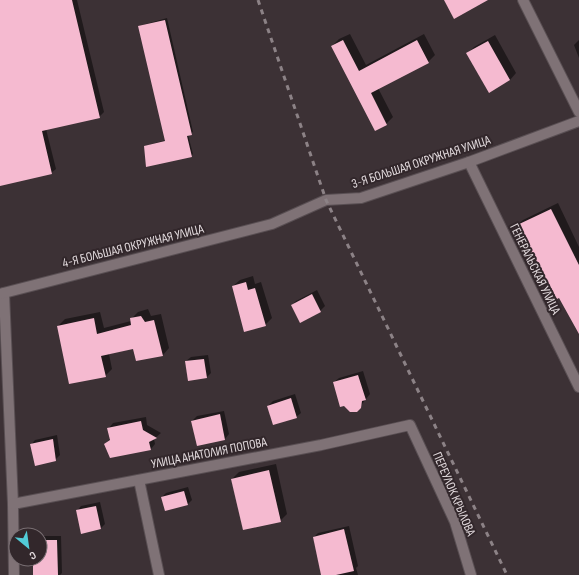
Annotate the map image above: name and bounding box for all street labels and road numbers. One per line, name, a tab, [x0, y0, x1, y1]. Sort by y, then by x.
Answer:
street label: 3-Я БОЛЬШАЯ ОКРУЖНАЯ УЛИЦА	[350, 132, 493, 192]
street label: 4-Я БОЛЬШАЯ ОКРУЖНАЯ УЛИЦА	[61, 221, 206, 271]
street label: ГЕНЕРАЛЬСКАЯ УЛИЦА	[506, 221, 564, 317]
street label: УЛИЦА АНАТОЛИЯ ПОПОВА	[150, 434, 269, 472]
street label: ПЕРЕУЛОК КРЫЛОВА	[429, 449, 479, 539]

